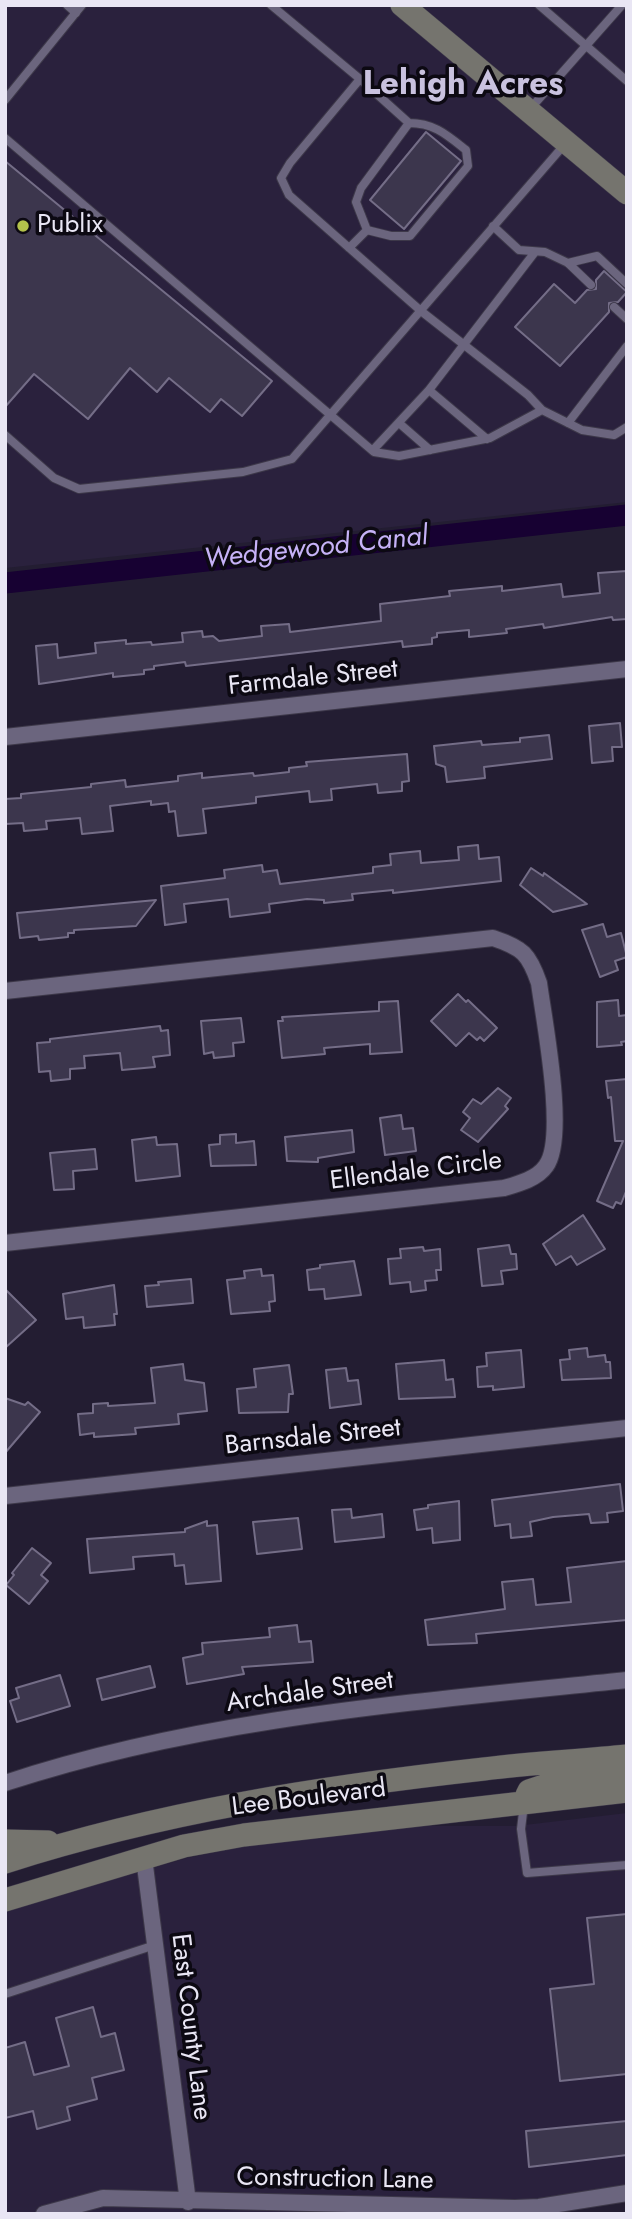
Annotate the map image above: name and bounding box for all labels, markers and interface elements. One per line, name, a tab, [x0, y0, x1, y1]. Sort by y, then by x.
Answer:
district label: Lehigh Acres	[363, 66, 563, 106]
place label: Publix	[37, 210, 103, 242]
marker: Publix	[15, 218, 31, 234]
water label: Wedgewood Canal	[202, 521, 430, 577]
street label: Farmdale Street	[227, 655, 399, 703]
street label: Ellendale Circle	[328, 1146, 504, 1198]
street label: Barnsdale Street	[224, 1413, 402, 1463]
street label: Archdale Street	[224, 1666, 396, 1720]
street label: Lee Boulevard	[230, 1774, 388, 1824]
street label: East County Lane	[163, 1932, 217, 2122]
street label: Construction Lane	[236, 2163, 434, 2197]

